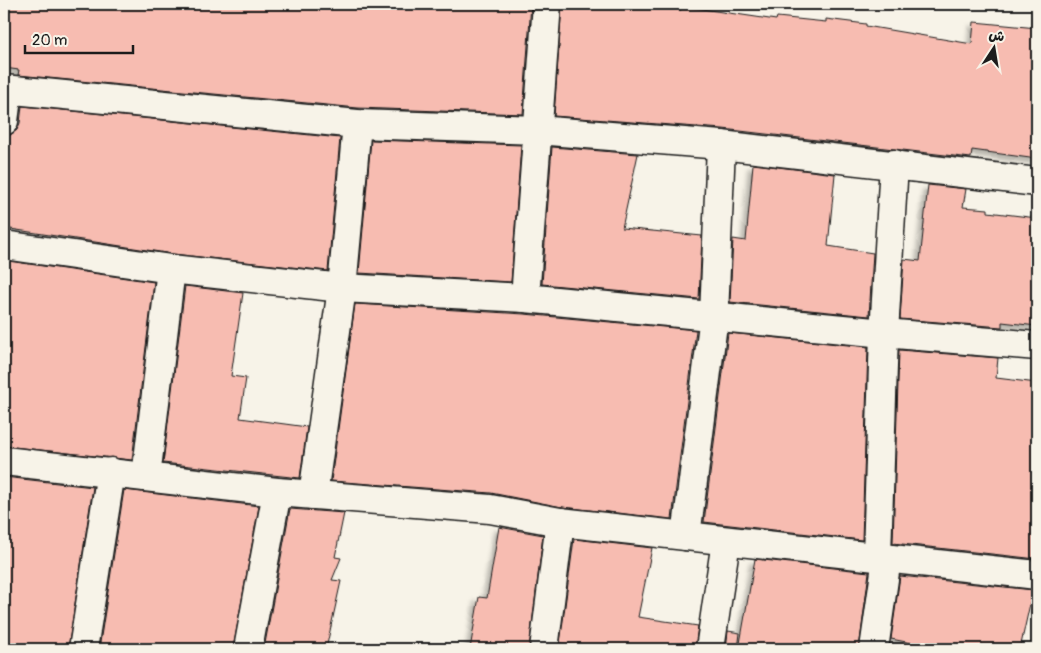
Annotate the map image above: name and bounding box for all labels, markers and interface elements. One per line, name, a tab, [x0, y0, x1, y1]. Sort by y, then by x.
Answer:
scale bar	[25, 22, 132, 54]
north arrow	[968, 22, 1018, 72]
text: ش	[987, 26, 1006, 46]
text: 20 m	[32, 31, 67, 50]

